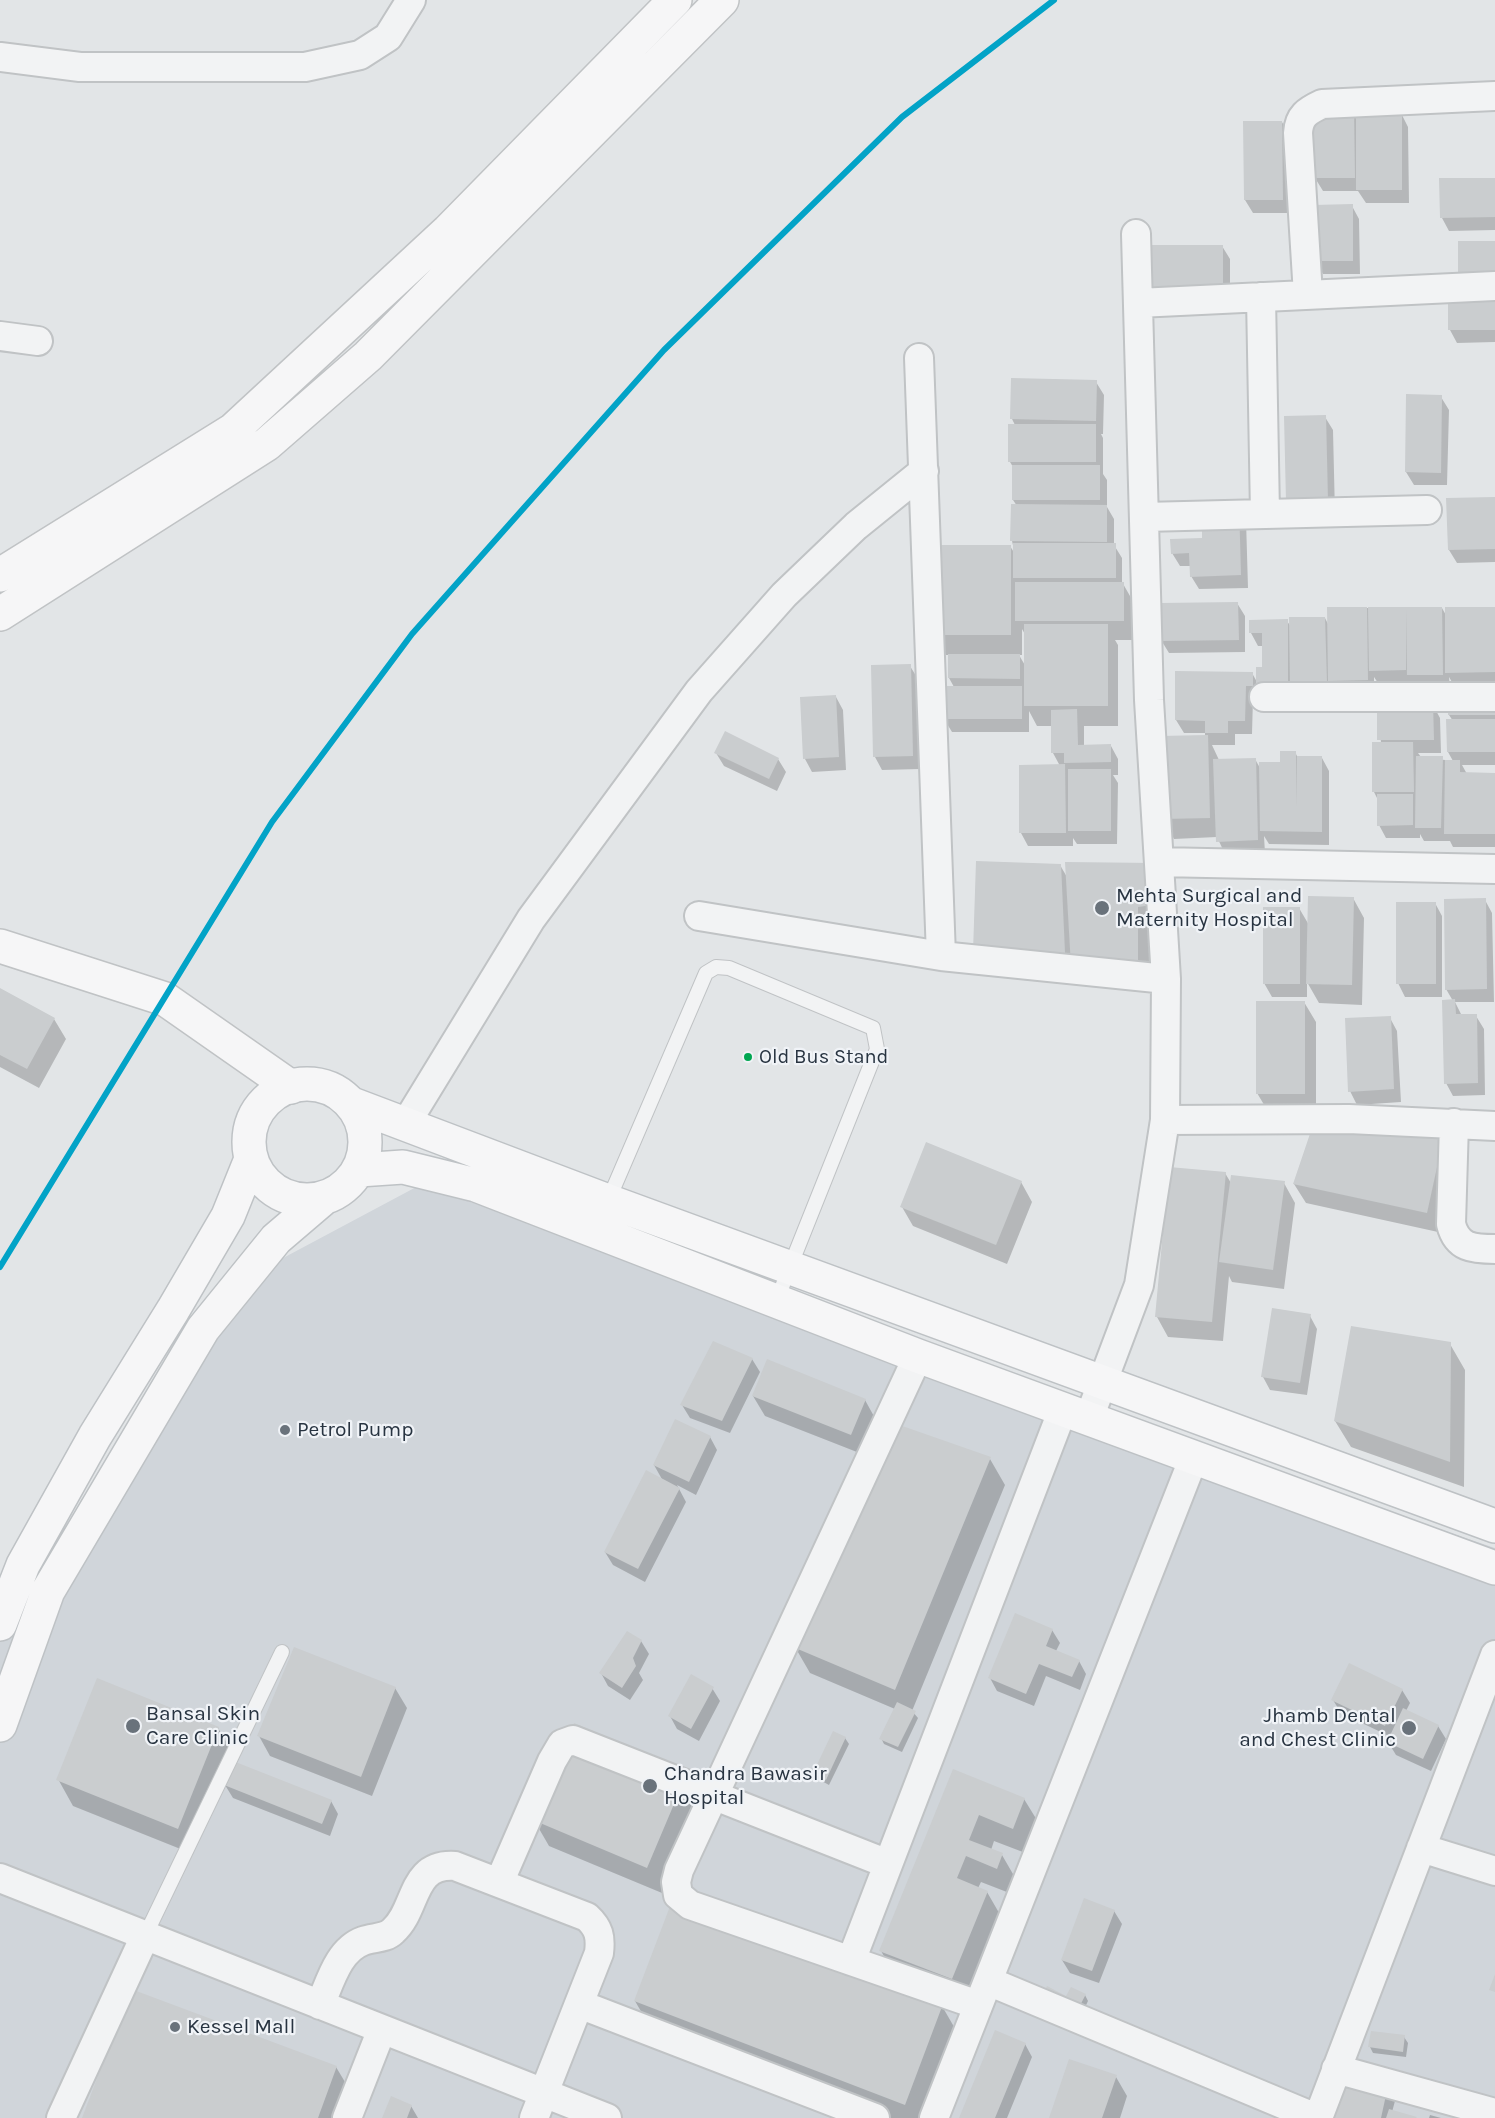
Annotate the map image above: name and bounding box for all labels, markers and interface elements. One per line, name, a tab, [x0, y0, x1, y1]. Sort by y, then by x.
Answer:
place label: Mehta Surgical and Maternity Hospital	[1116, 883, 1302, 933]
marker: Mehta Surgical and Maternity Hospital	[1093, 899, 1111, 917]
place label: Old Bus Stand	[759, 1045, 888, 1069]
marker: Old Bus Stand	[742, 1051, 754, 1063]
place label: Petrol Pump	[297, 1417, 413, 1443]
marker: Petrol Pump	[278, 1423, 292, 1437]
place label: Bansal Skin Care Clinic	[146, 1701, 260, 1751]
place label: Jhamb Dental and Chest Clinic	[1239, 1703, 1396, 1753]
marker: Bansal Skin Care Clinic	[124, 1717, 142, 1735]
marker: Jhamb Dental and Chest Clinic	[1400, 1719, 1418, 1737]
place label: Chandra Bawasir Hospital	[664, 1761, 827, 1811]
marker: Chandra Bawasir Hospital	[641, 1777, 659, 1795]
place label: Kessel Mall	[187, 2014, 295, 2040]
marker: Kessel Mall	[168, 2020, 182, 2034]

